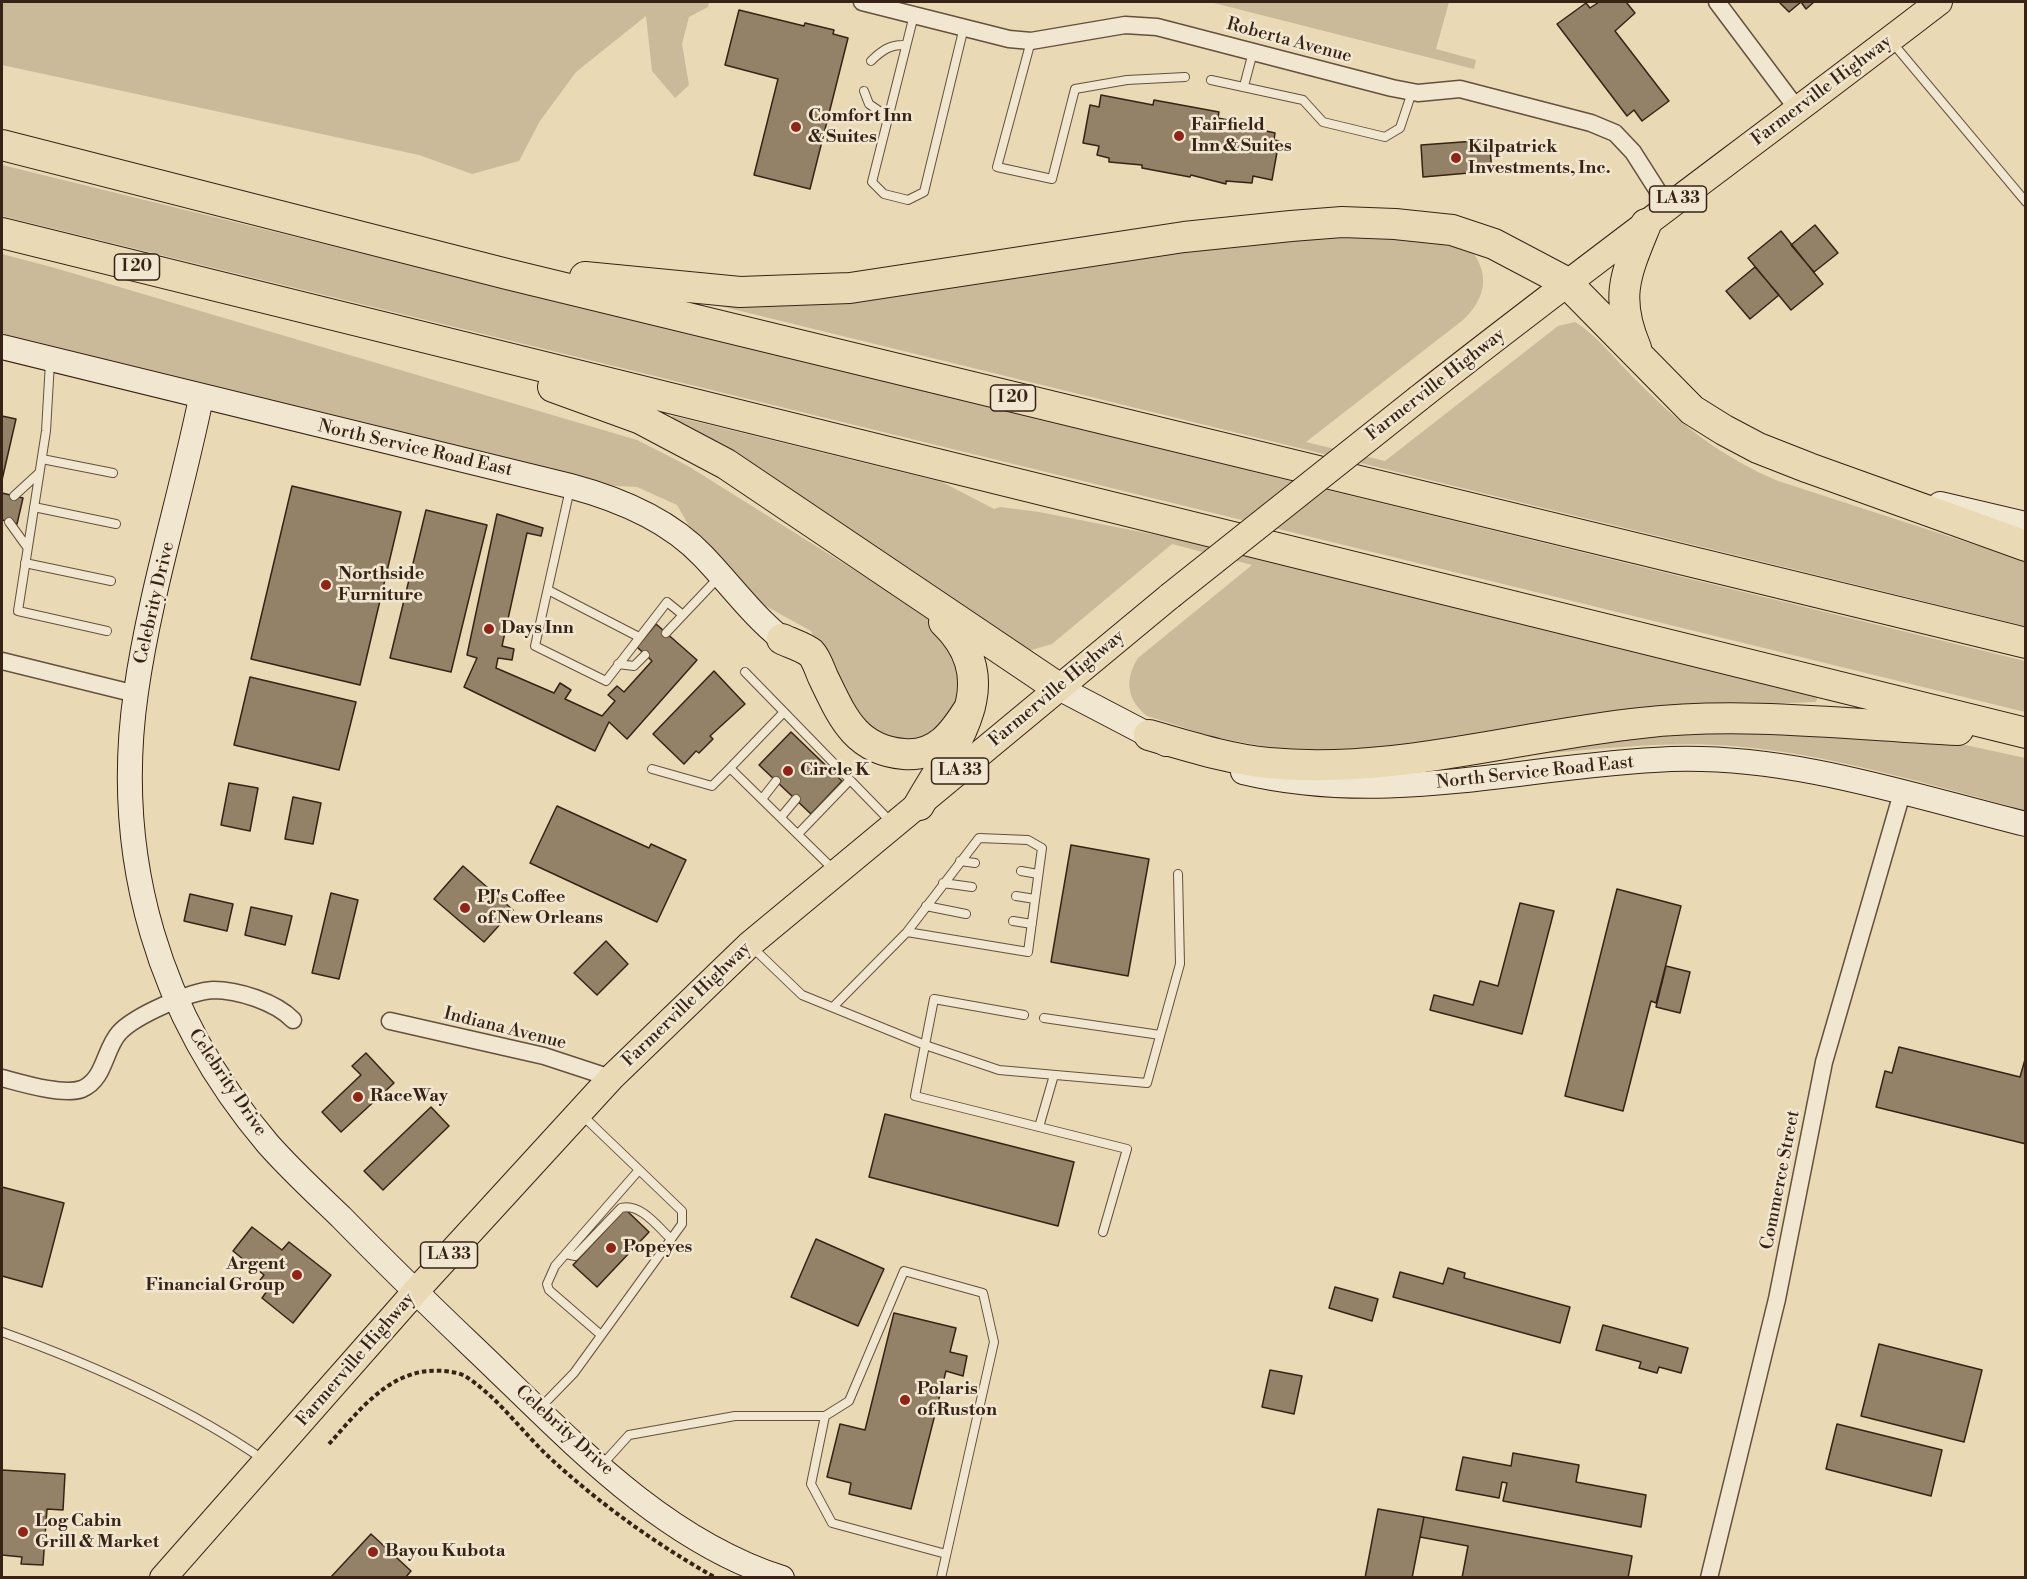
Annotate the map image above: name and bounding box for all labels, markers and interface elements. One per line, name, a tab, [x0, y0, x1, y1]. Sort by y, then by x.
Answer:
street label: Roberta Avenue	[1224, 14, 1354, 68]
street label: Farmerville Highway	[1748, 31, 1896, 151]
place label: Comfort Inn & Suites	[808, 106, 912, 148]
place label: Fairfield Inn & Suites	[1191, 115, 1292, 158]
marker: Comfort Inn & Suites	[789, 120, 803, 134]
marker: Fairfield Inn & Suites	[1172, 129, 1186, 143]
place label: Kilpatrick Investments, Inc.	[1468, 137, 1611, 180]
marker: Kilpatrick Investments, Inc.	[1449, 151, 1463, 165]
road number: LA 33	[1650, 186, 1706, 212]
road number: I 20	[114, 254, 160, 280]
street label: Farmerville Highway	[1362, 324, 1510, 446]
road number: I 20	[990, 385, 1036, 411]
street label: North Service Road East	[316, 416, 514, 482]
street label: Celebrity Drive	[130, 540, 180, 666]
place label: Northside Furniture	[338, 564, 425, 606]
marker: Northside Furniture	[319, 578, 333, 592]
place label: Days Inn	[501, 618, 574, 640]
marker: Days Inn	[482, 622, 496, 636]
street label: Farmerville Highway	[985, 626, 1129, 752]
street label: North Service Road East	[1435, 752, 1635, 794]
road number: LA 33	[932, 758, 988, 784]
place label: Circle K	[800, 760, 870, 782]
marker: Circle K	[781, 764, 795, 778]
place label: PJ's Coffee of New Orleans	[477, 887, 603, 930]
marker: PJ's Coffee of New Orleans	[458, 901, 472, 915]
street label: Farmerville Highway	[618, 938, 756, 1072]
street label: Indiana Avenue	[441, 1003, 569, 1055]
street label: Celebrity Drive	[183, 1025, 271, 1141]
place label: RaceWay	[370, 1086, 448, 1108]
marker: RaceWay	[351, 1090, 365, 1104]
street label: Commerce Street	[1757, 1109, 1805, 1251]
place label: Popeyes	[623, 1237, 692, 1259]
marker: Popeyes	[604, 1241, 618, 1255]
road number: LA 33	[420, 1242, 478, 1268]
place label: Argent Financial Group	[145, 1254, 285, 1296]
marker: Argent Financial Group	[290, 1268, 304, 1282]
street label: Farmerville Highway	[292, 1289, 420, 1431]
place label: Polaris of Ruston	[917, 1379, 997, 1422]
street label: Celebrity Drive	[510, 1381, 618, 1481]
marker: Polaris of Ruston	[898, 1393, 912, 1407]
place label: Log Cabin Grill & Market	[35, 1511, 159, 1553]
marker: Log Cabin Grill & Market	[16, 1525, 30, 1539]
place label: Bayou Kubota	[385, 1541, 505, 1563]
marker: Bayou Kubota	[366, 1545, 380, 1559]

